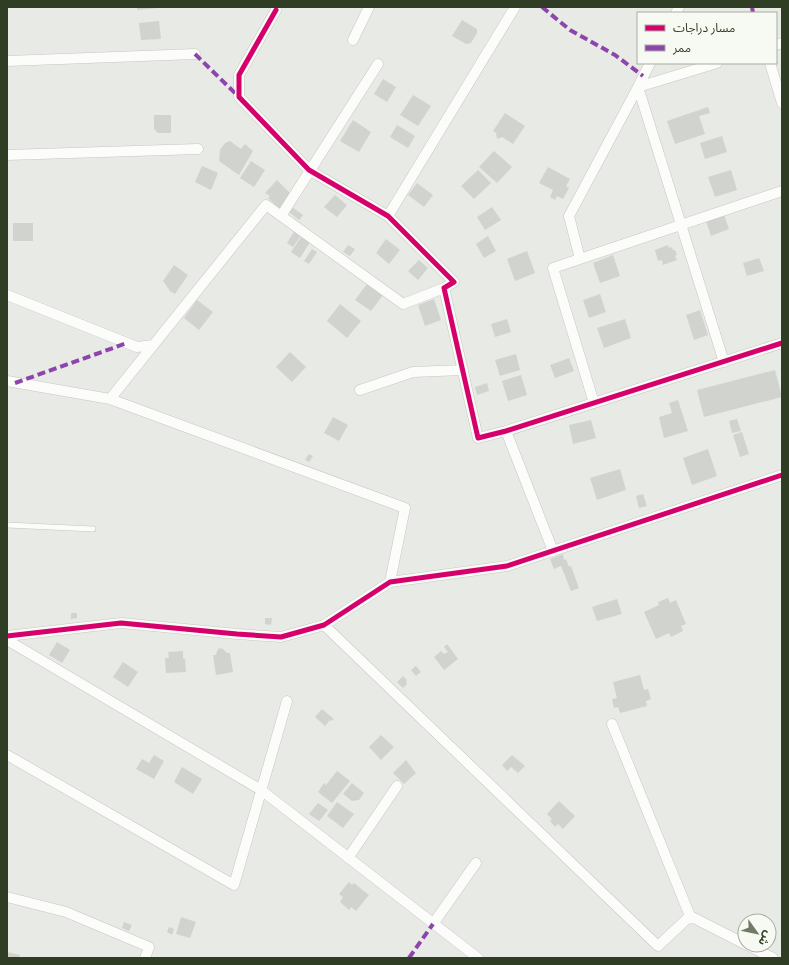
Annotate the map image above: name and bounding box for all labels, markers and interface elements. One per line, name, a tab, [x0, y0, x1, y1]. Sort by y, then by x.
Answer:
legend	[637, 12, 777, 64]
text: مسار دراجات	[673, 21, 735, 35]
text: ممر	[672, 41, 691, 55]
north arrow	[737, 913, 777, 953]
text: ش	[755, 928, 775, 948]

